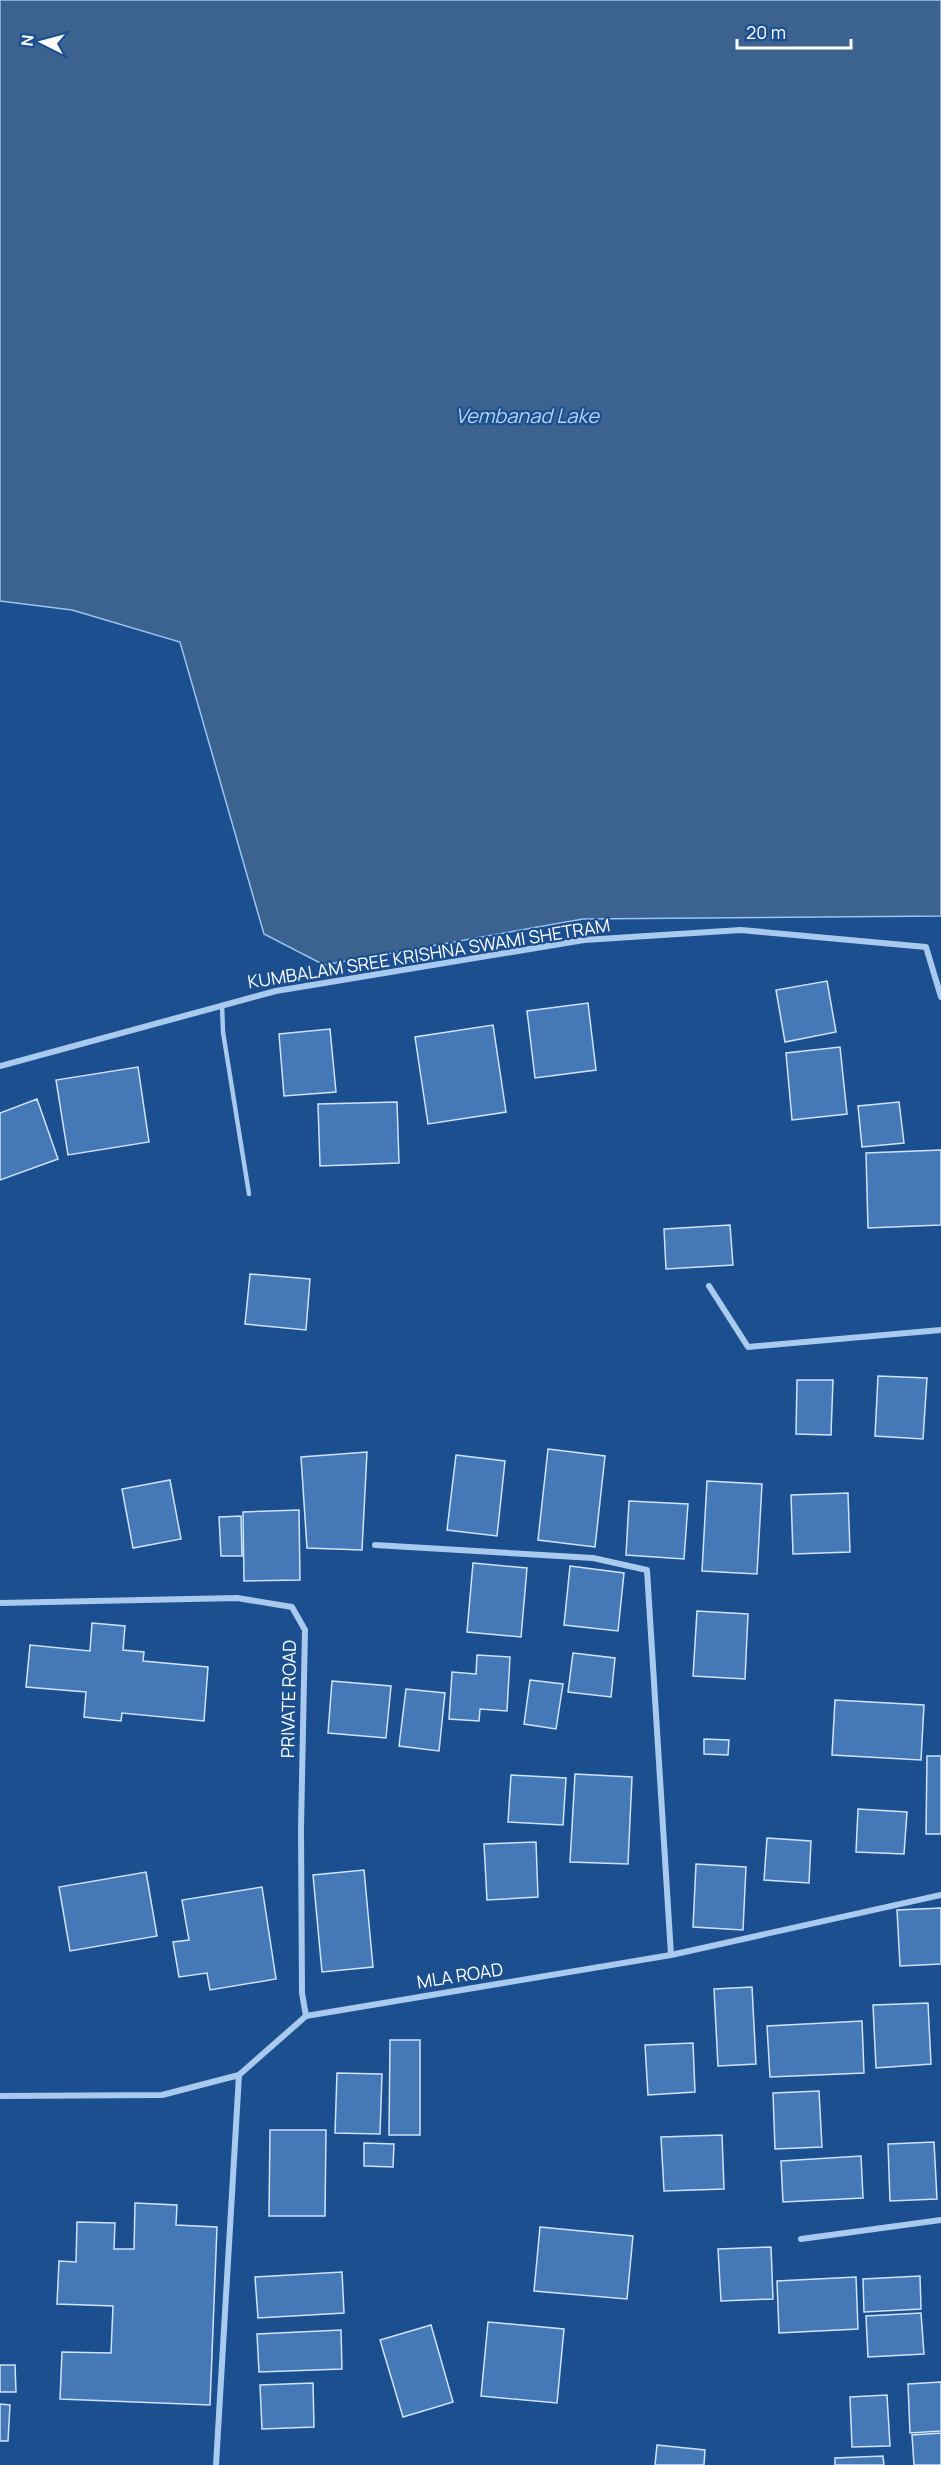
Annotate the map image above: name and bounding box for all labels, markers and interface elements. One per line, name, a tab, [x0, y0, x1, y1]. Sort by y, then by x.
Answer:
north arrow	[12, 12, 72, 72]
scale bar	[737, 12, 851, 50]
text: 20 m	[746, 20, 786, 44]
text: N	[16, 34, 39, 47]
water label: Vembanad Lake	[455, 402, 600, 429]
street label: KUMBALAM SREE KRISHNA SWAMI SHETRAM	[246, 912, 612, 994]
street label: PRIVATE ROAD	[275, 1640, 301, 1758]
street label: MLA ROAD	[415, 1956, 505, 1994]

